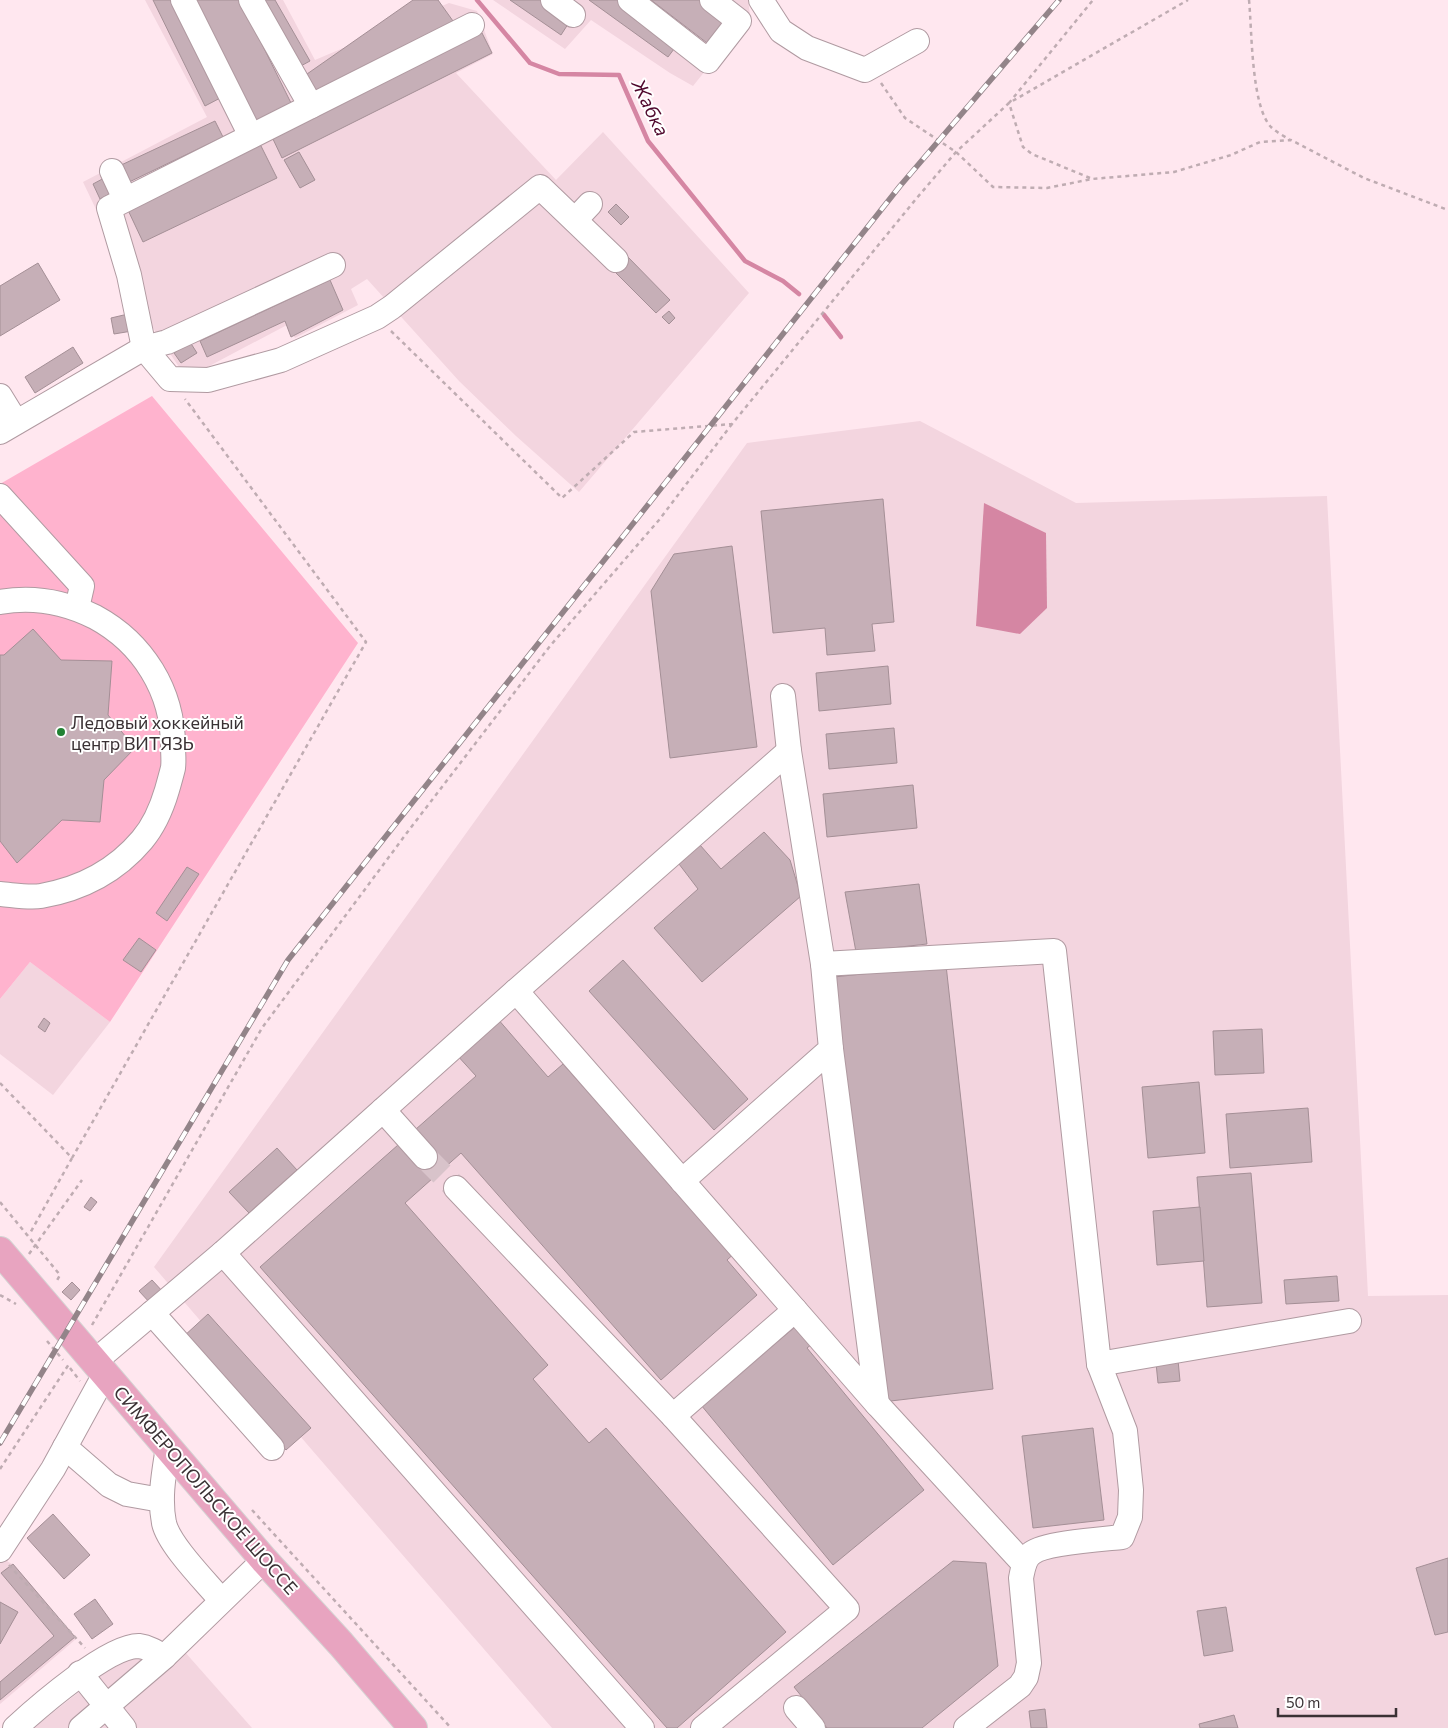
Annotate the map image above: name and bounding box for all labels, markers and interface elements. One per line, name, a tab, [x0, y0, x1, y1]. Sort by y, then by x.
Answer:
water label: Жабка	[627, 74, 675, 140]
place label: Ледовый хоккейный центр ВИТЯЗЬ	[71, 711, 244, 754]
marker: Ледовый хоккейный центр ВИТЯЗЬ	[55, 726, 67, 738]
street label: СИМФЕРОПОЛЬСКОЕ ШОССЕ	[109, 1381, 303, 1599]
scale bar	[1278, 1686, 1396, 1718]
text: 50 m	[1286, 1693, 1320, 1711]

